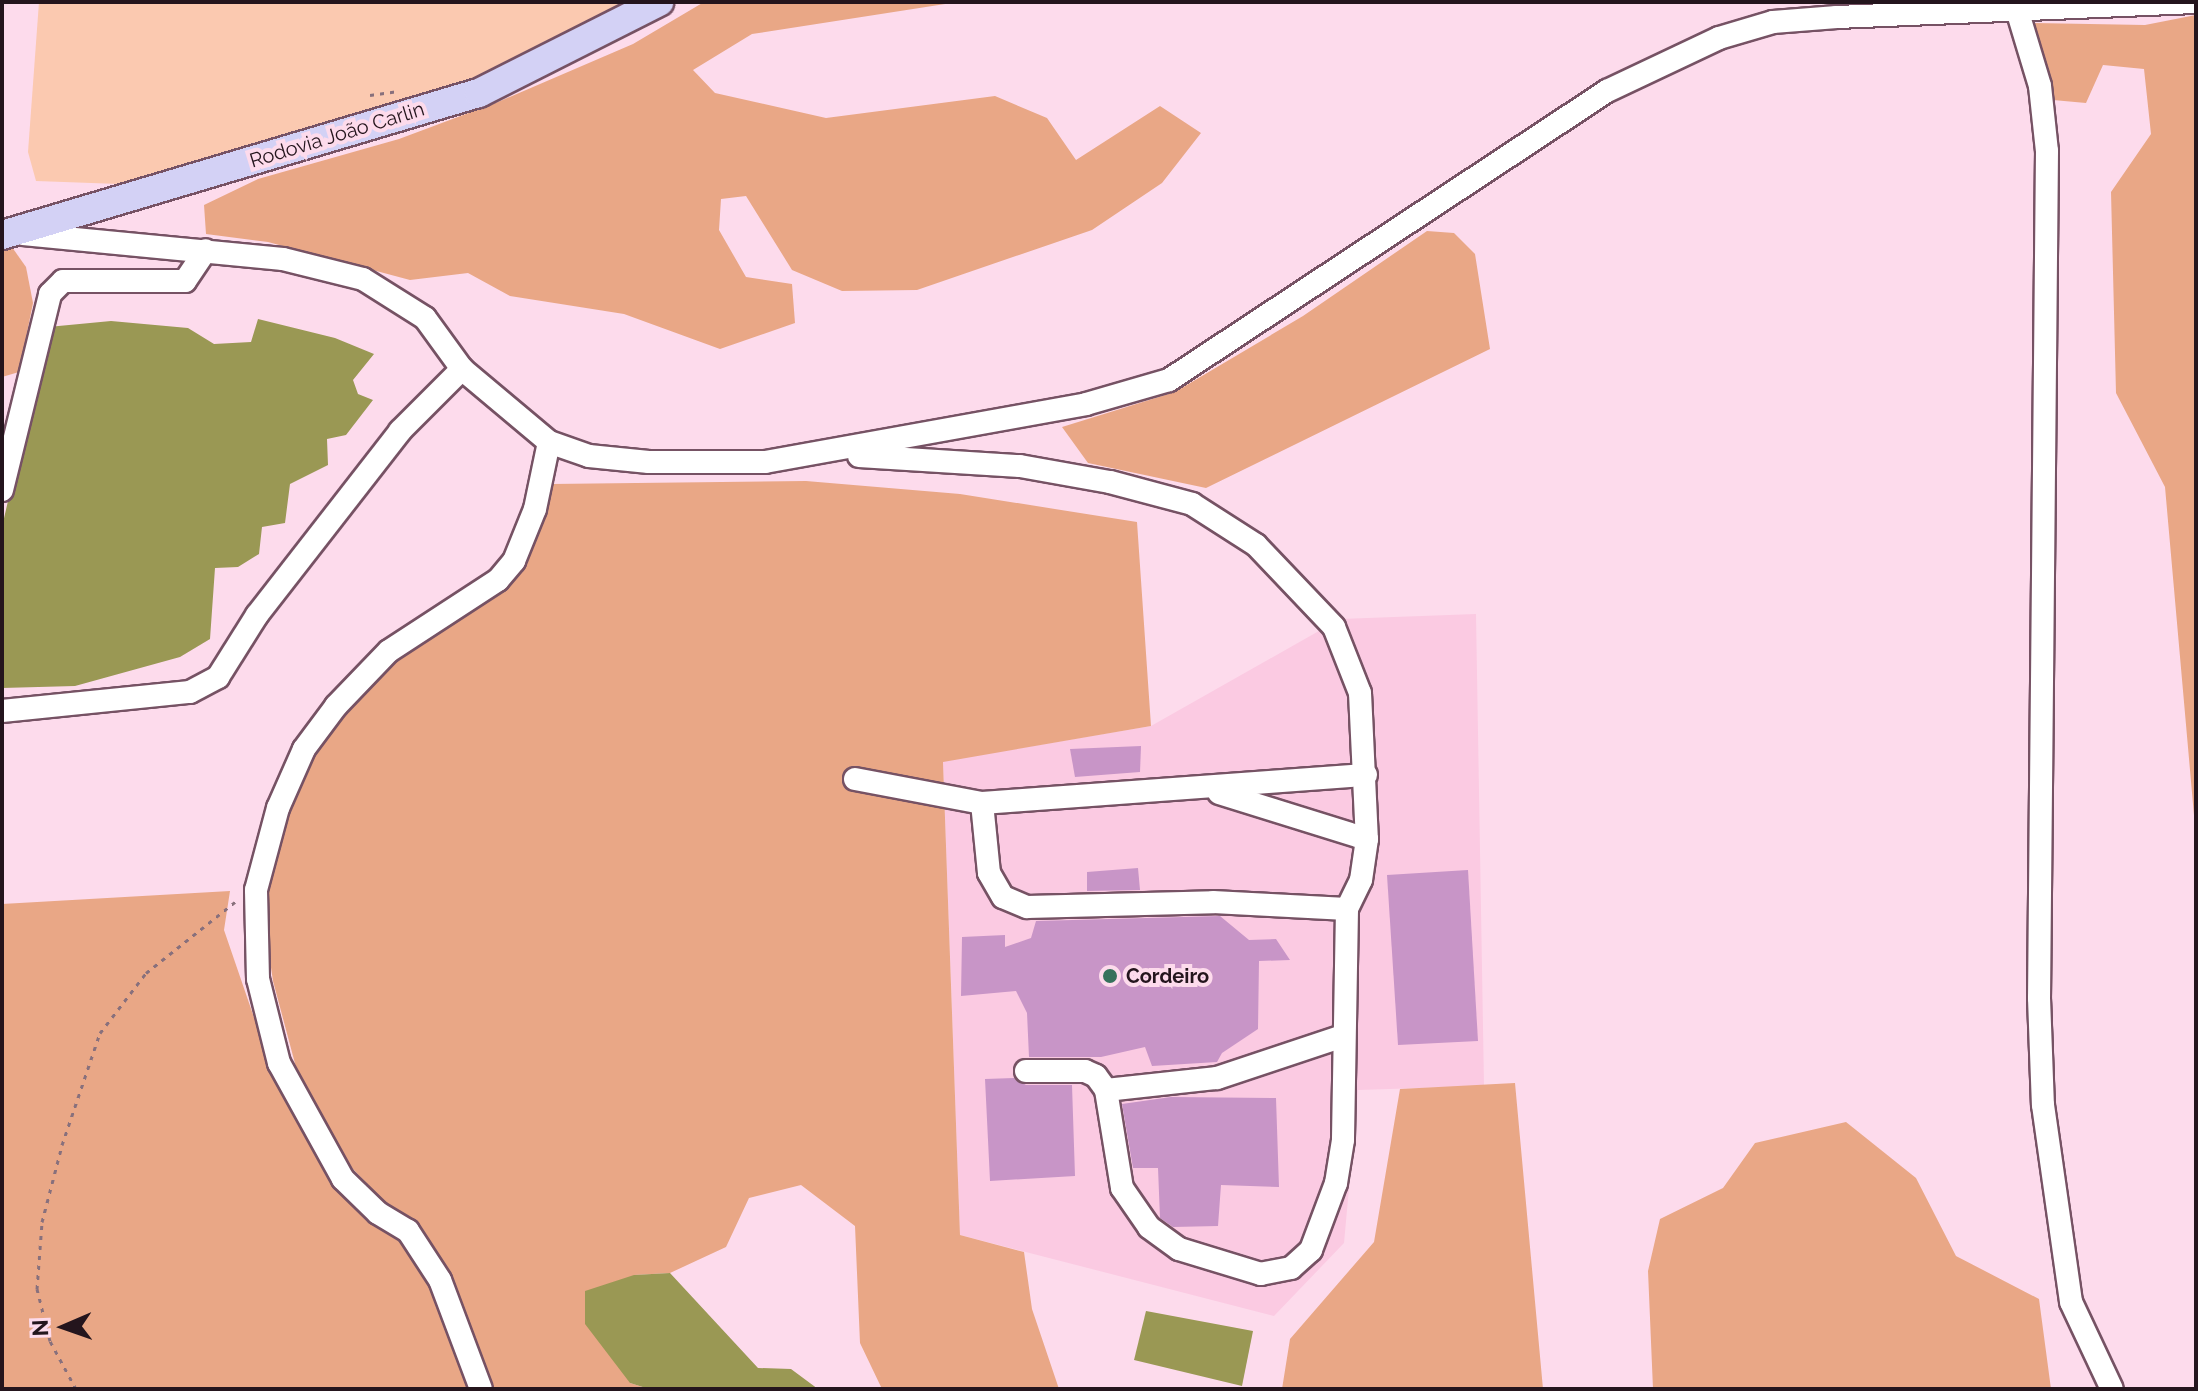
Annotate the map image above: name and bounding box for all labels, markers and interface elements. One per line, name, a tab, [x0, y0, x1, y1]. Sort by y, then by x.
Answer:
street label: Rodovia João Carlin	[246, 97, 428, 173]
place label: Cordeiro	[1126, 964, 1209, 988]
marker: Cordeiro	[1101, 967, 1119, 985]
north arrow	[24, 1287, 104, 1367]
text: N	[27, 1319, 53, 1337]

